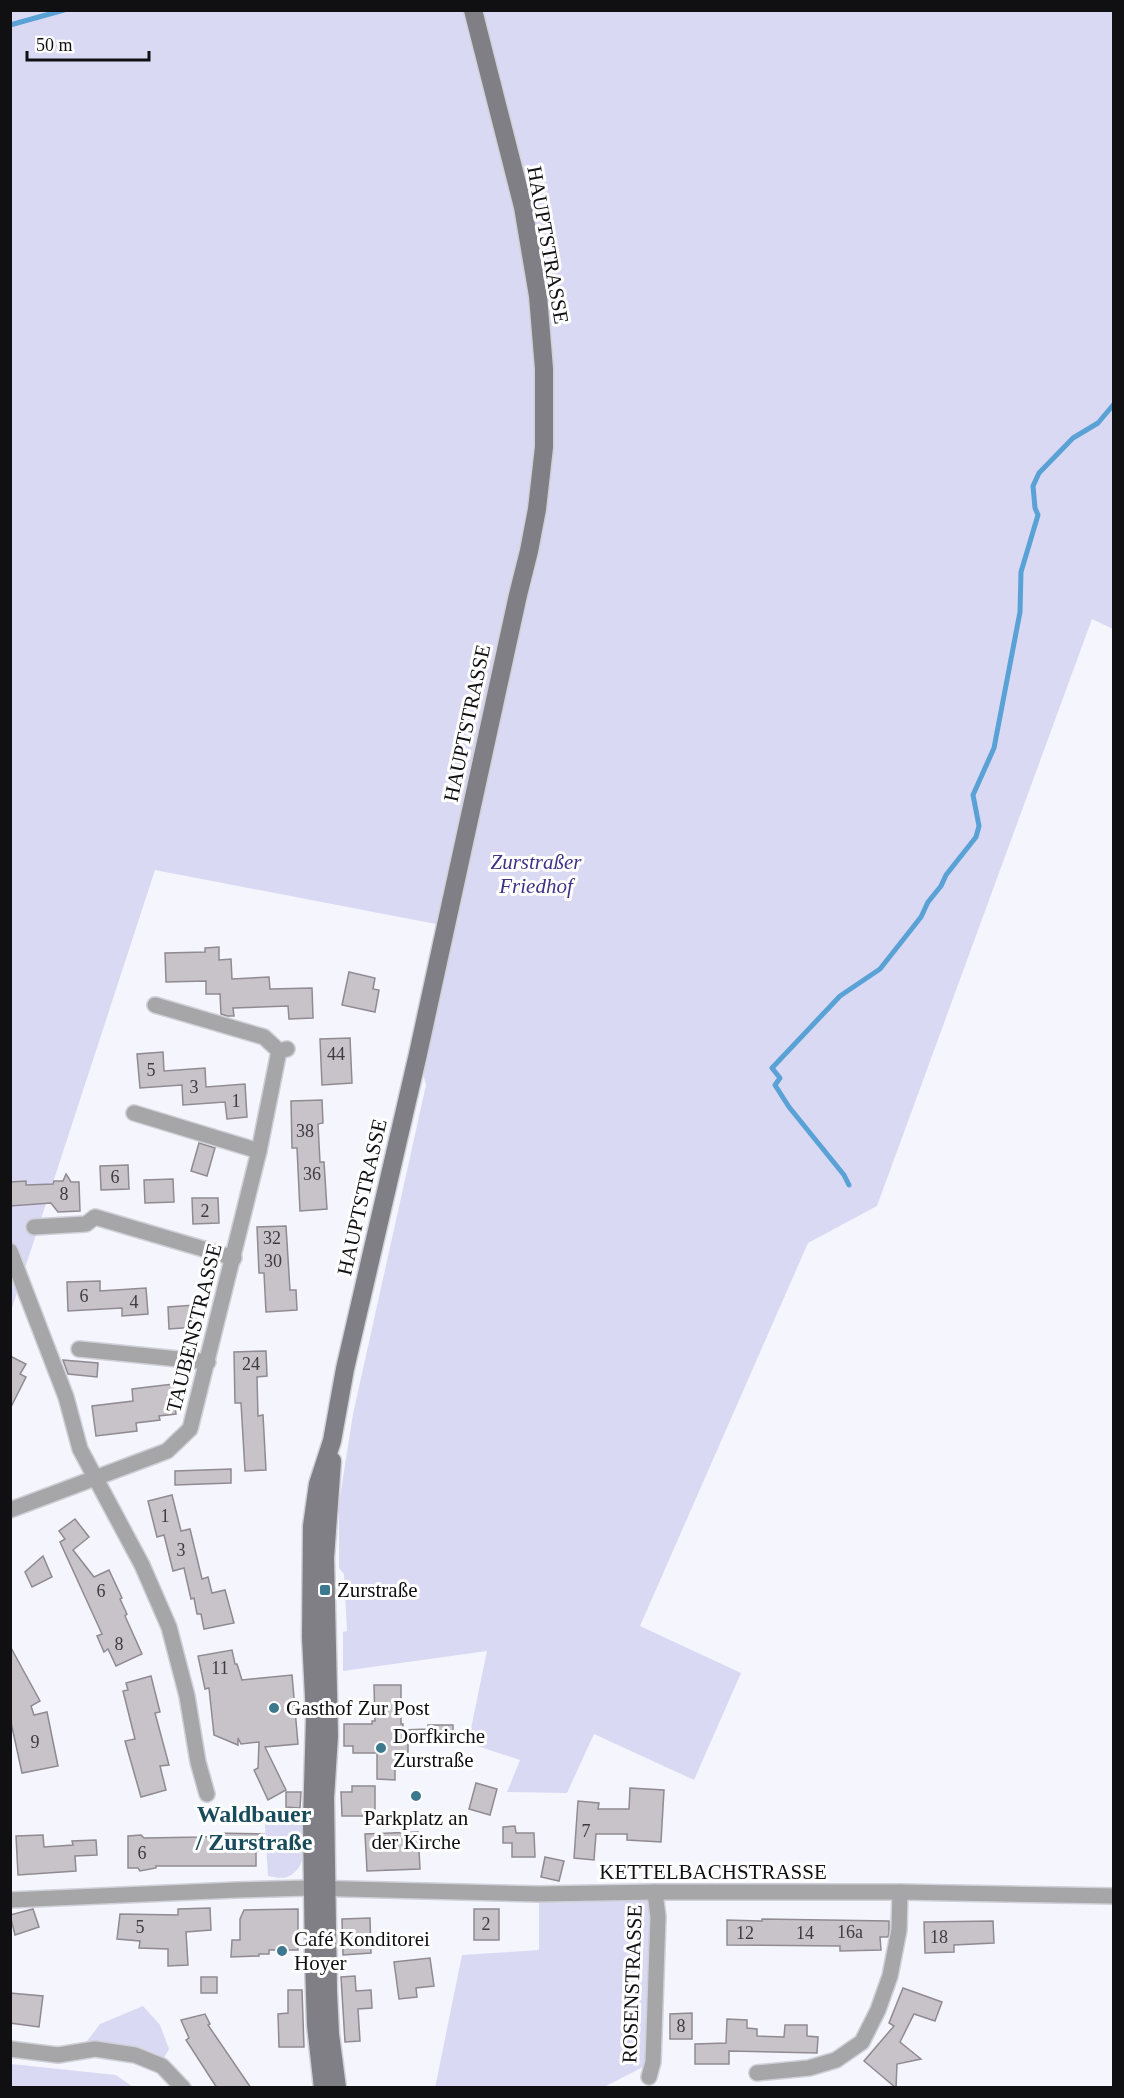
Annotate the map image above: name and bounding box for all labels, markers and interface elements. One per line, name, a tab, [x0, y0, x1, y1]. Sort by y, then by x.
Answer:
scale bar	[27, 24, 148, 62]
text: 50 m	[36, 35, 73, 55]
street label: HAUPTSTRASSE	[522, 164, 574, 326]
street label: HAUPTSTRASSE	[439, 642, 495, 804]
park label: Zurstraßer Friedhof	[490, 850, 582, 898]
house number: 44	[327, 1044, 345, 1064]
house number: 5	[147, 1060, 156, 1080]
house number: 3	[190, 1077, 199, 1097]
house number: 1	[232, 1091, 241, 1111]
street label: HAUPTSTRASSE	[332, 1116, 392, 1278]
house number: 38	[296, 1121, 314, 1141]
house number: 36	[303, 1164, 321, 1184]
house number: 6	[111, 1167, 120, 1187]
house number: 8	[60, 1184, 69, 1204]
house number: 2	[201, 1201, 210, 1221]
house number: 32	[263, 1228, 281, 1248]
street label: TAUBENSTRASSE	[161, 1241, 227, 1415]
house number: 30	[264, 1251, 282, 1271]
house number: 6	[80, 1286, 89, 1306]
house number: 4	[130, 1292, 139, 1312]
house number: 24	[242, 1354, 260, 1374]
house number: 1	[161, 1506, 170, 1526]
house number: 3	[177, 1540, 186, 1560]
place label: Zurstraße	[337, 1578, 417, 1602]
house number: 6	[97, 1581, 106, 1601]
marker: Zurstraße	[318, 1583, 332, 1597]
house number: 8	[115, 1634, 124, 1654]
house number: 11	[211, 1658, 229, 1678]
place label: Gasthof Zur Post	[286, 1696, 430, 1720]
marker: Gasthof Zur Post	[267, 1701, 281, 1715]
place label: Dorfkirche Zurstraße	[393, 1724, 485, 1772]
house number: 9	[31, 1732, 40, 1752]
marker: Dorfkirche Zurstraße	[374, 1741, 388, 1755]
marker: Parkplatz an der Kirche	[409, 1789, 423, 1803]
district label: Waldbauer / Zurstraße	[195, 1801, 313, 1855]
place label: Parkplatz an der Kirche	[364, 1806, 469, 1854]
house number: 7	[582, 1821, 591, 1841]
house number: 6	[138, 1843, 147, 1863]
street label: KETTELBACHSTRASSE	[599, 1860, 827, 1884]
street label: ROSENSTRASSE	[617, 1904, 647, 2064]
house number: 2	[482, 1914, 491, 1934]
house number: 5	[136, 1917, 145, 1937]
house number: 16a	[837, 1922, 863, 1942]
house number: 12	[736, 1923, 754, 1943]
house number: 14	[796, 1923, 814, 1943]
place label: Café Konditorei Hoyer	[294, 1927, 430, 1975]
house number: 18	[930, 1927, 948, 1947]
marker: Café Konditorei Hoyer	[275, 1944, 289, 1958]
house number: 8	[677, 2016, 686, 2036]

